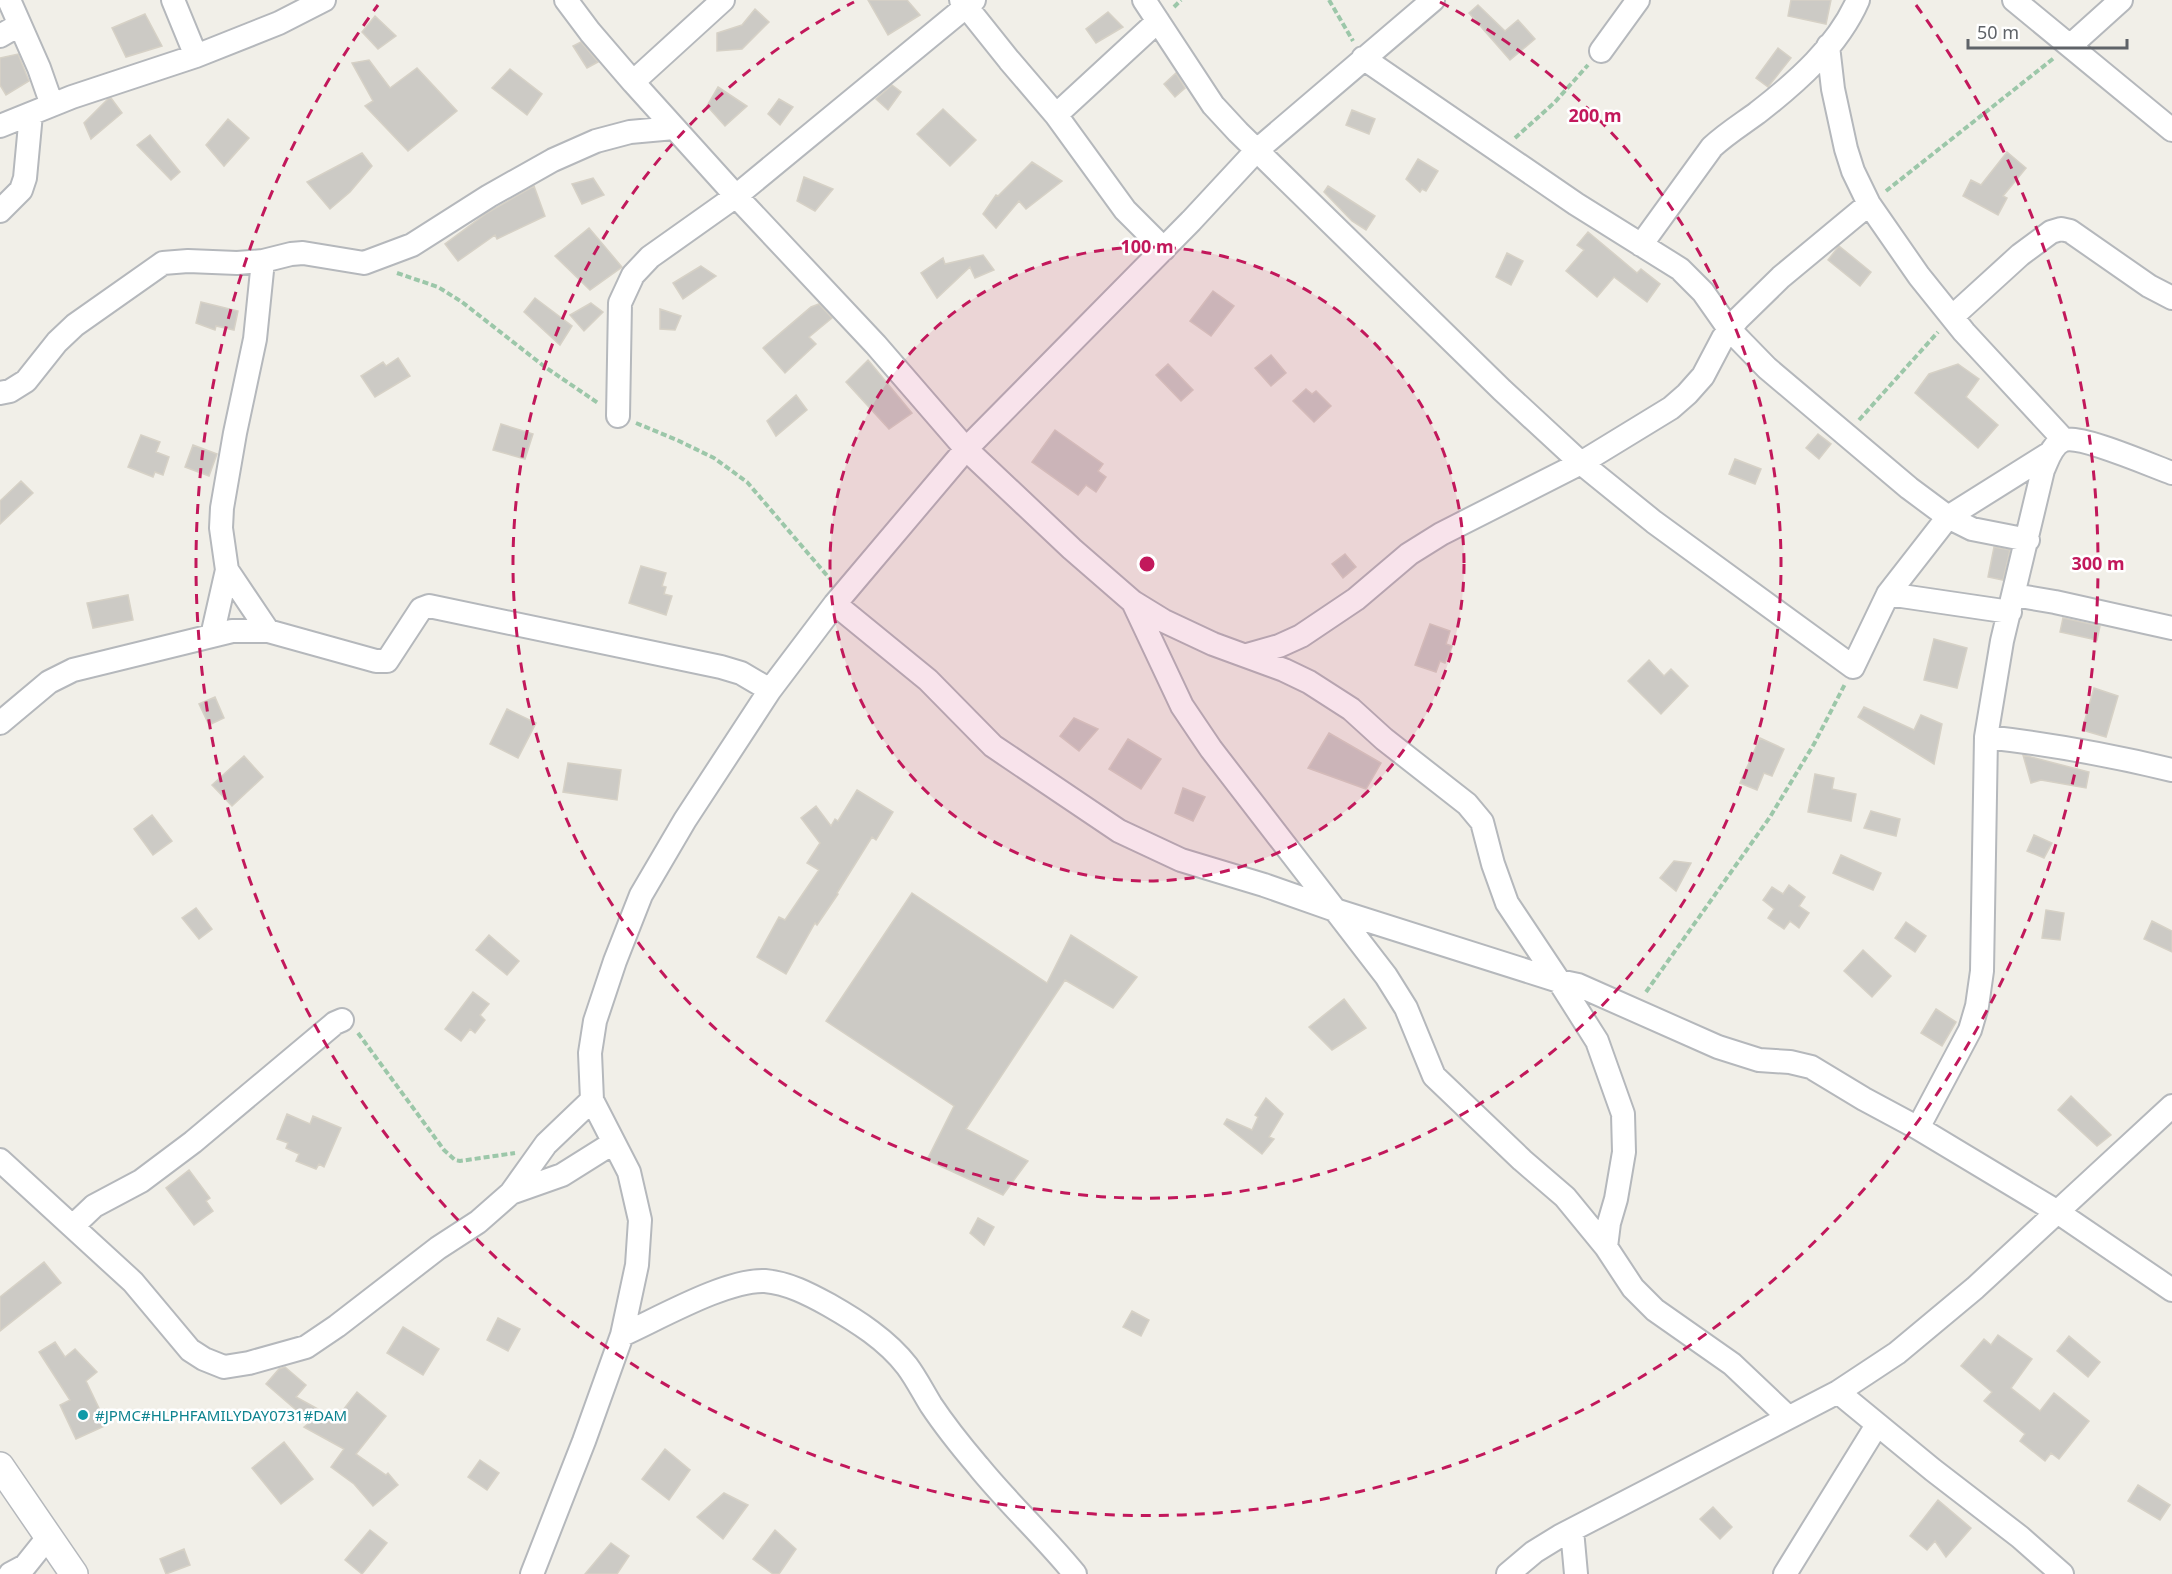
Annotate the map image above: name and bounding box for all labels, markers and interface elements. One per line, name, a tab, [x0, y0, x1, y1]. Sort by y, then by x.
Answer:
scale bar	[1968, 12, 2127, 50]
text: 50 m	[1977, 20, 2019, 44]
text: 200 m	[1568, 103, 1622, 127]
text: 100 m	[1120, 234, 1174, 258]
text: 300 m	[2071, 551, 2125, 575]
centre of rings	[1137, 554, 1157, 574]
place label: #JPMC#HLPHFAMILYDAY0731#DAM	[95, 1405, 347, 1425]
marker: #JPMC#HLPHFAMILYDAY0731#DAM	[76, 1408, 90, 1422]

